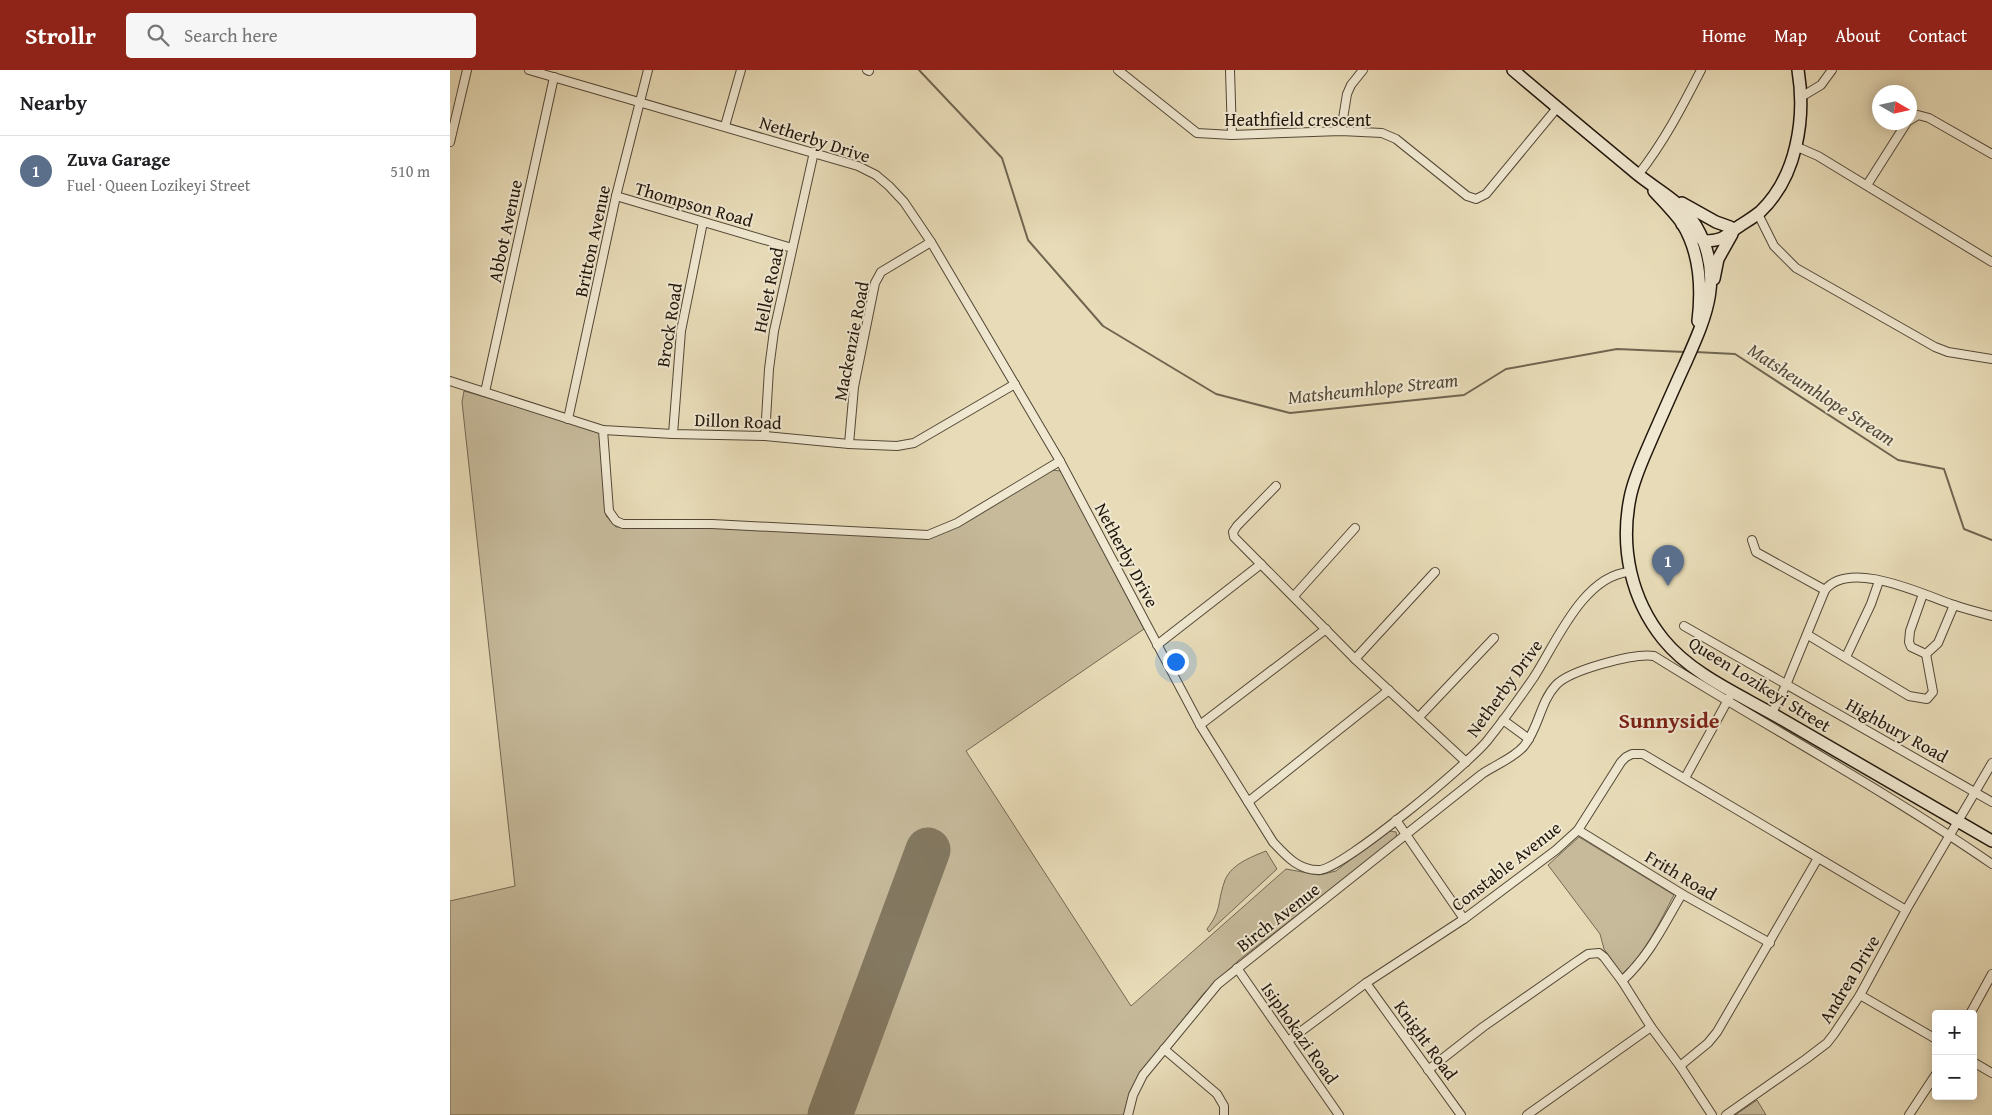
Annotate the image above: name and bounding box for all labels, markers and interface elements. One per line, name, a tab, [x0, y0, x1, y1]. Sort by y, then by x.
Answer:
search box	[126, 13, 476, 58]
text: Strollr	[25, 18, 96, 53]
icon: search	[144, 21, 172, 49]
text: Search here	[184, 21, 278, 49]
text: Home	[1702, 22, 1746, 49]
text: Map	[1774, 22, 1807, 49]
text: About	[1835, 22, 1881, 49]
text: Contact	[1909, 22, 1967, 49]
north arrow	[1872, 85, 1917, 130]
text: Nearby	[20, 87, 87, 118]
street label: Heathfield crescent	[1225, 106, 1372, 133]
street label: Netherby Drive	[756, 108, 874, 170]
text: Zuva Garage	[67, 145, 171, 173]
text: 1	[32, 159, 40, 183]
text: 510 m	[390, 159, 430, 183]
text: Fuel · Queen Lozikeyi Street	[67, 173, 250, 197]
street label: Thompson Road	[632, 174, 757, 234]
street label: Abbot Avenue	[481, 177, 529, 285]
street label: Britton Avenue	[567, 182, 617, 300]
street label: Hellet Road	[746, 244, 790, 335]
street label: Mackenzie Road	[826, 279, 876, 403]
street label: Brock Road	[649, 281, 689, 369]
water label: Matsheumhlope Stream	[1742, 336, 1902, 452]
water label: Matsheumhlope Stream	[1286, 365, 1460, 411]
street label: Dillon Road	[694, 406, 782, 436]
street label: Netherby Drive	[1088, 498, 1166, 612]
pin: 1	[1652, 545, 1684, 586]
street label: Queen Lozikeyi Street	[1684, 629, 1837, 739]
street label: Netherby Drive	[1459, 633, 1549, 743]
your location	[1163, 649, 1189, 675]
street label: Highbury Road	[1841, 691, 1953, 769]
district label: Sunnyside	[1618, 704, 1720, 736]
street label: Constable Avenue	[1445, 814, 1567, 918]
street label: Frith Road	[1640, 843, 1722, 907]
street label: Birch Avenue	[1230, 876, 1326, 958]
street label: Andrea Drive	[1812, 930, 1886, 1028]
street label: Isiphokazi Road	[1255, 977, 1345, 1090]
street label: Knight Road	[1388, 995, 1464, 1086]
map controls	[1932, 1010, 1977, 1100]
button: +	[1932, 1010, 1977, 1055]
button: −	[1932, 1055, 1977, 1100]

